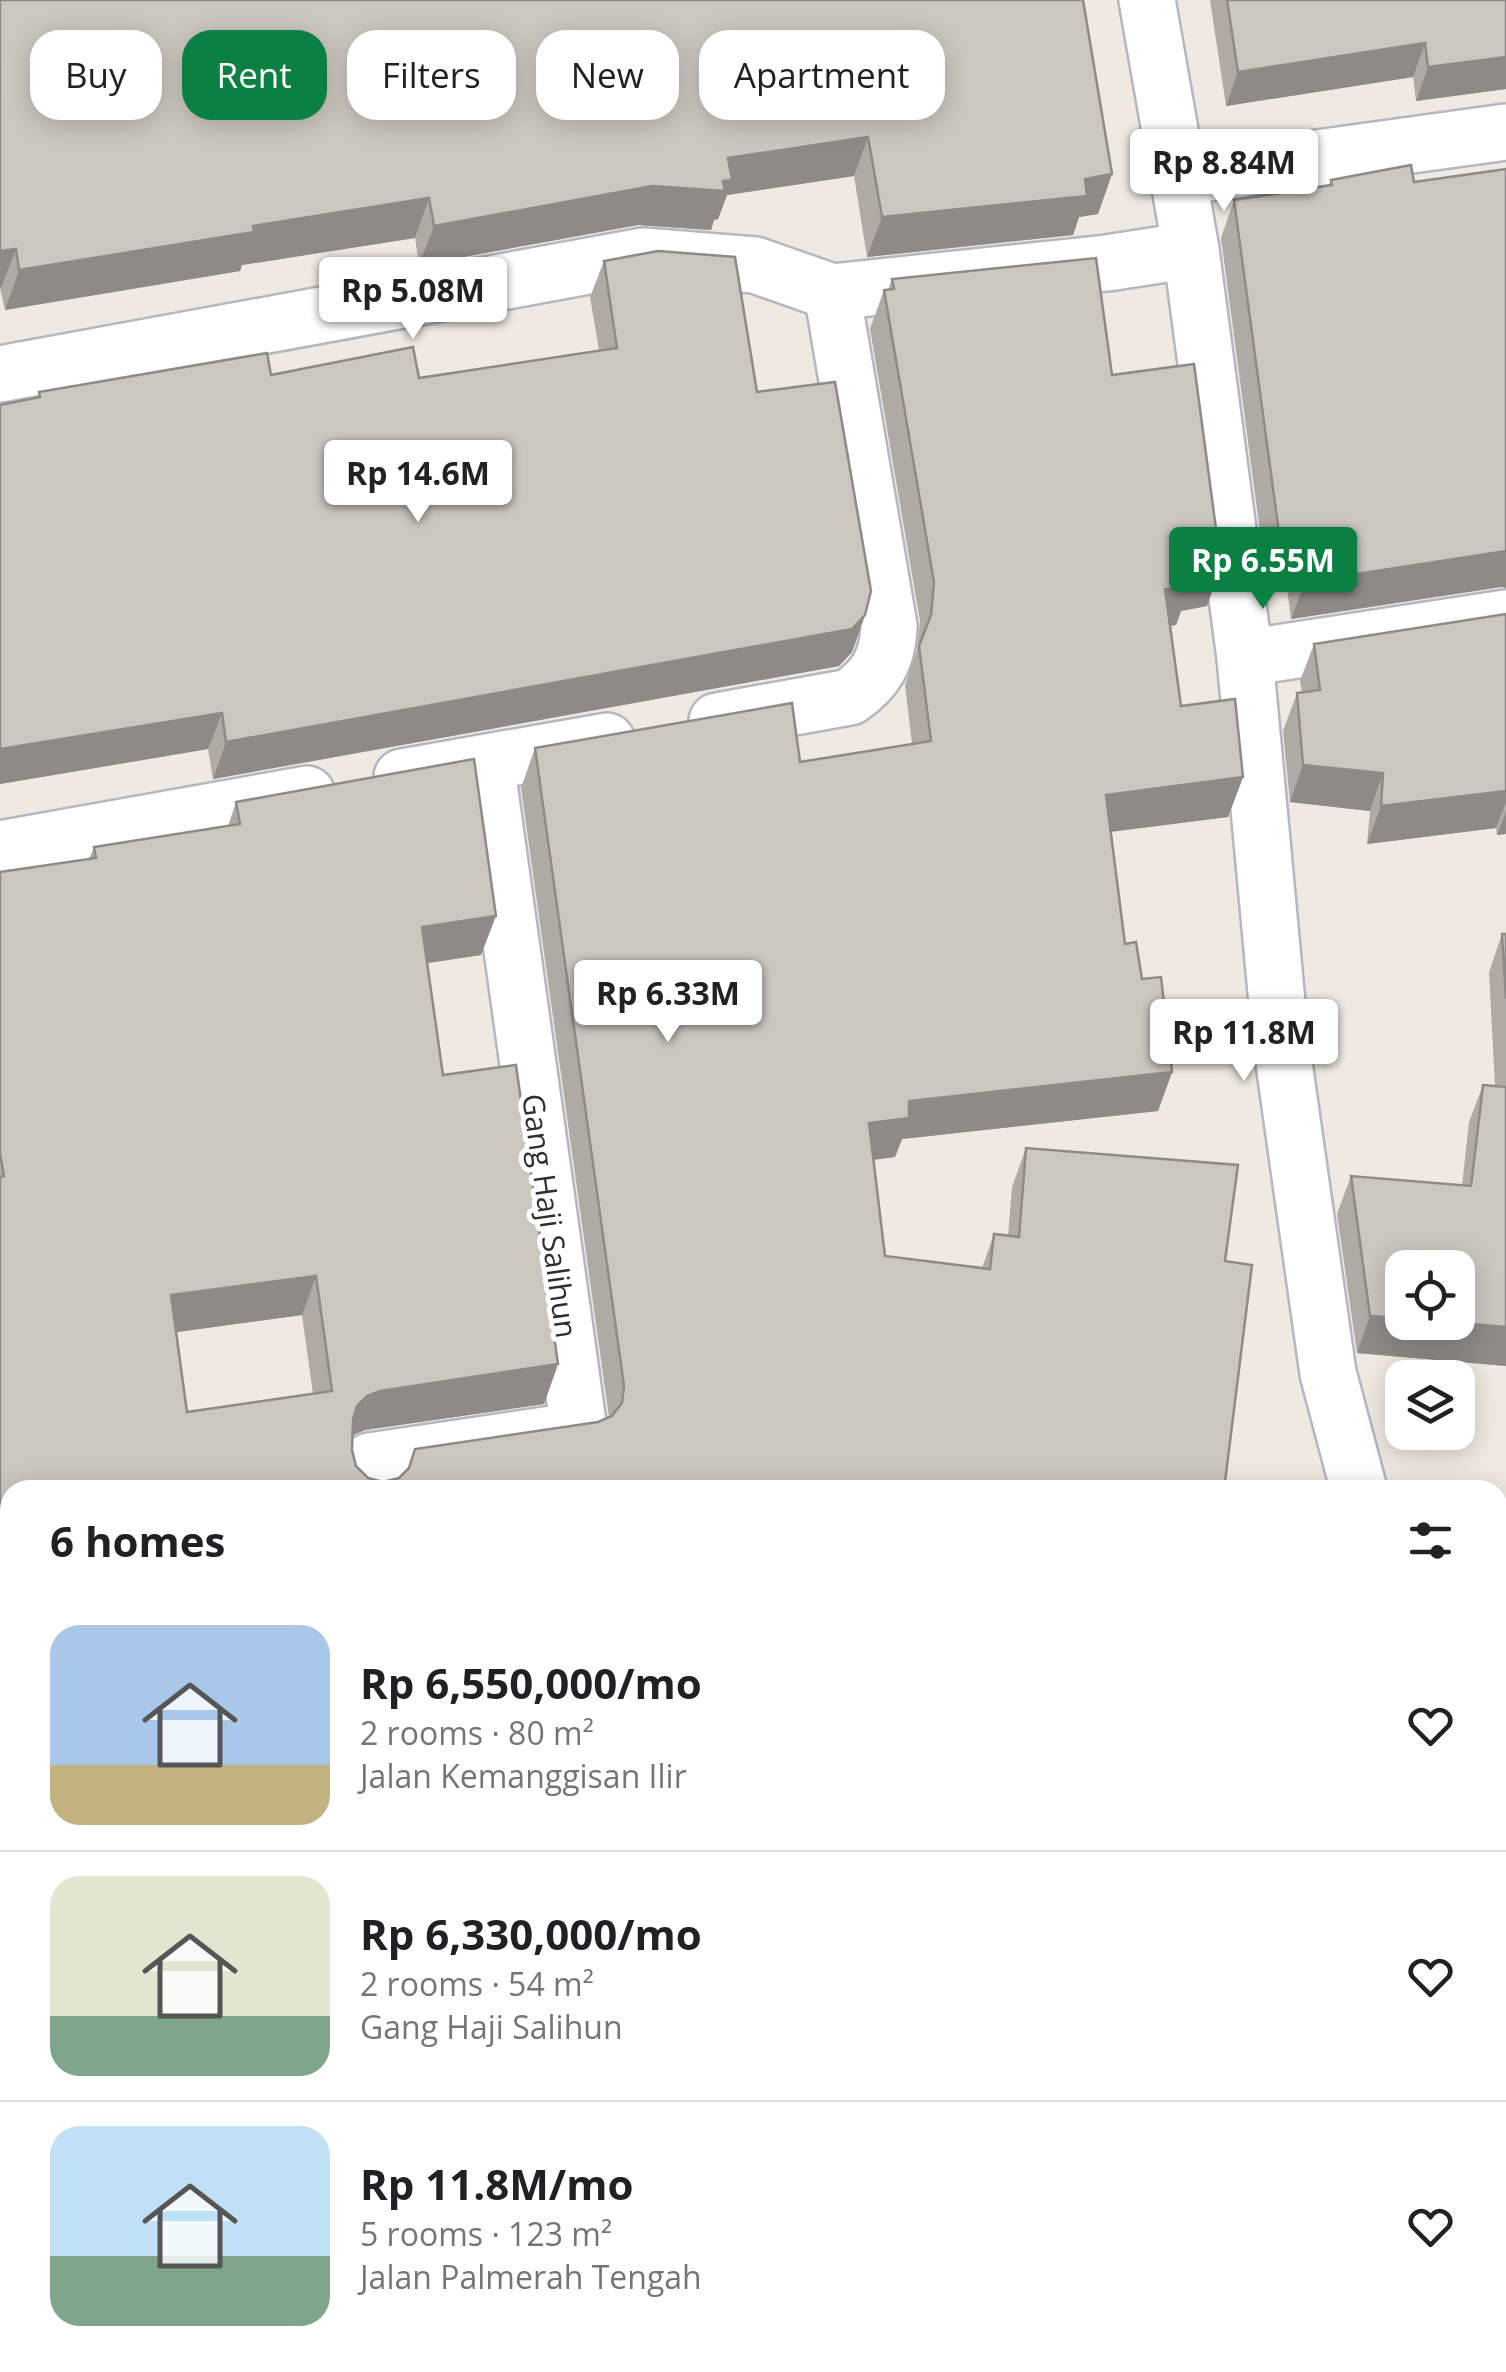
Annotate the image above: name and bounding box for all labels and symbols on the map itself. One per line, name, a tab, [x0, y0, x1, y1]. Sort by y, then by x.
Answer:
pin: Rp 8.84M	[1121, 129, 1327, 214]
pin: Rp 5.08M	[310, 257, 516, 342]
pin: Rp 14.6M	[315, 440, 521, 525]
pin: Rp 6.55M	[1160, 527, 1366, 612]
pin: Rp 6.33M	[565, 960, 771, 1045]
pin: Rp 11.8M	[1141, 999, 1347, 1084]
street label: Gang Haji Salihun	[513, 1091, 588, 1341]

